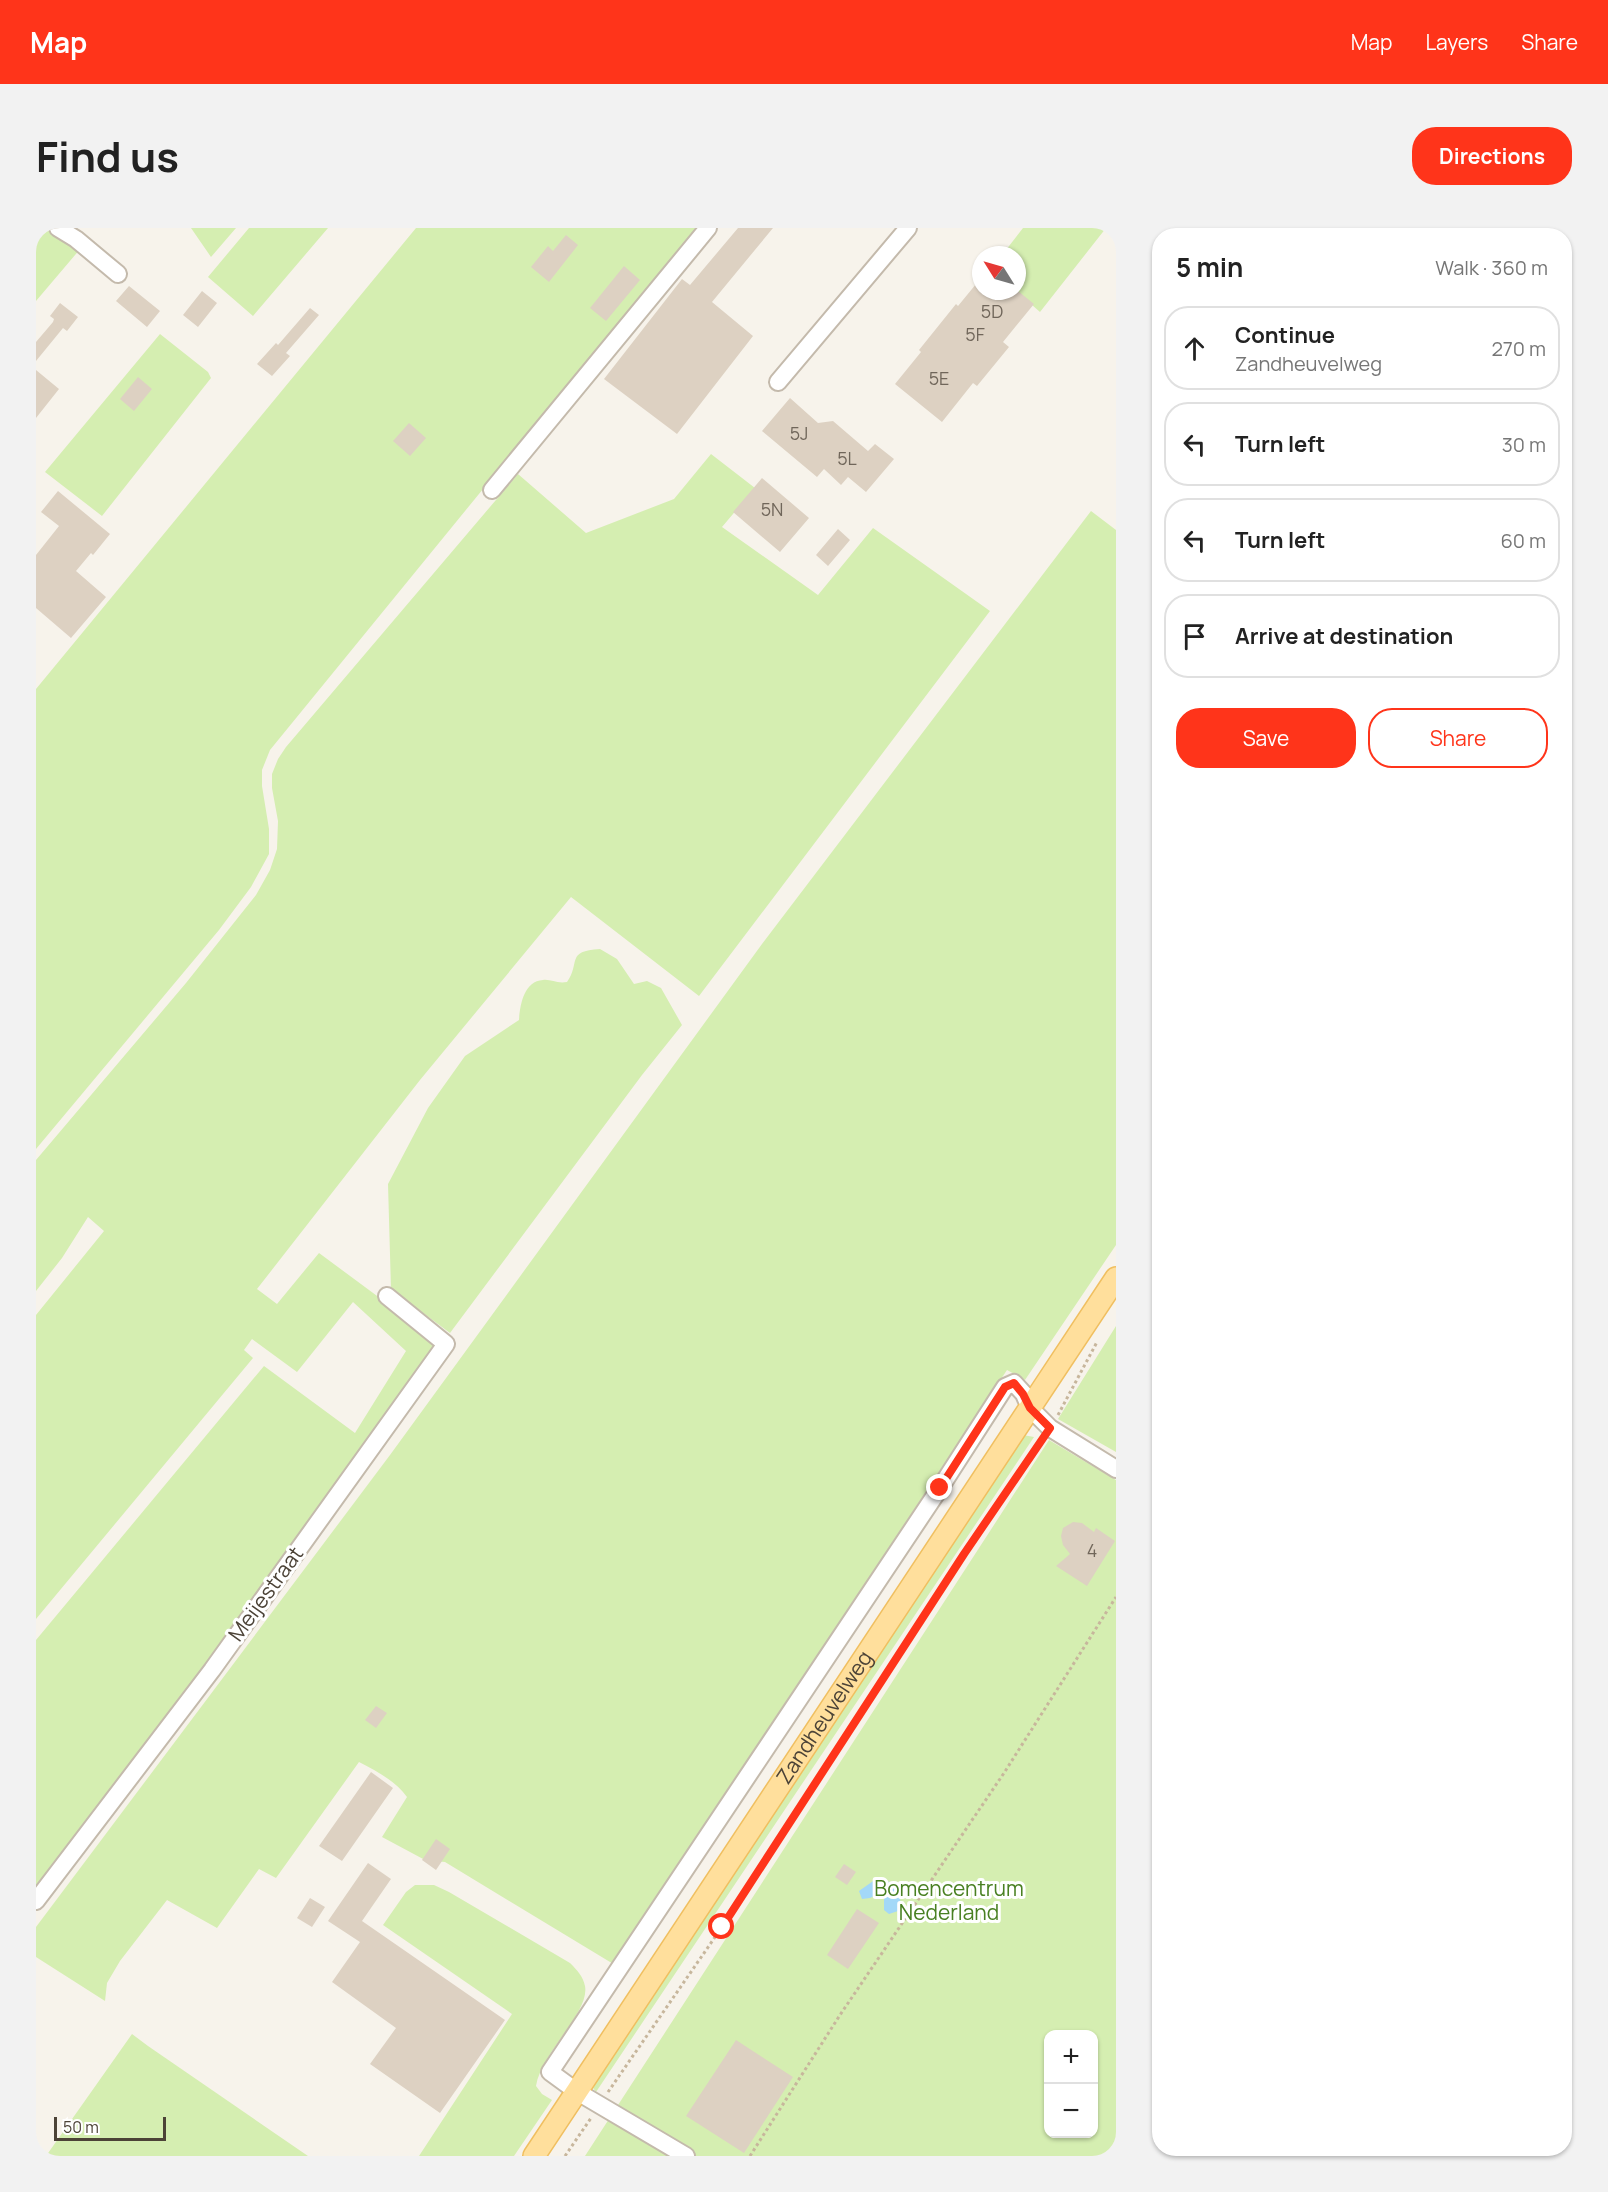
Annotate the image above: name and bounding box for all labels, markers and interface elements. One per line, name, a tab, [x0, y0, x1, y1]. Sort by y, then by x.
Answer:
text: Map	[30, 23, 87, 61]
text: Map	[1351, 28, 1392, 56]
text: Layers	[1425, 28, 1488, 56]
text: Share	[1521, 28, 1578, 56]
text: Find us	[36, 127, 179, 185]
button: Directions	[1412, 127, 1572, 185]
north arrow	[972, 246, 1026, 300]
text: 5 min	[1176, 249, 1243, 285]
text: Walk · 360 m	[1435, 254, 1548, 281]
house number: 5D	[981, 299, 1003, 323]
text: Continue	[1235, 320, 1335, 350]
house number: 5F	[965, 322, 985, 346]
icon: ahead	[1178, 332, 1211, 365]
text: 270 m	[1491, 335, 1546, 362]
text: Zandheuvelweg	[1235, 350, 1382, 377]
house number: 5E	[929, 366, 949, 390]
house number: 5J	[790, 421, 808, 445]
icon: left	[1178, 428, 1211, 461]
text: Turn left	[1235, 429, 1325, 459]
text: 30 m	[1502, 431, 1546, 458]
house number: 5L	[837, 446, 857, 470]
house number: 5N	[761, 497, 783, 521]
icon: left	[1178, 524, 1211, 557]
text: Turn left	[1235, 525, 1325, 555]
text: 60 m	[1500, 527, 1546, 554]
icon: arrive	[1178, 620, 1211, 653]
text: Arrive at destination	[1235, 621, 1453, 651]
button: Save	[1176, 708, 1356, 768]
button: Share	[1368, 708, 1548, 768]
route end	[926, 1474, 952, 1500]
house number: 4	[1087, 1538, 1097, 1562]
street label: Meijestraat	[221, 1540, 309, 1646]
street label: Zandheuvelweg	[769, 1645, 878, 1789]
park label: Bomencentrum Nederland	[874, 1874, 1024, 1926]
route start	[708, 1913, 734, 1939]
map controls	[1044, 2030, 1098, 2138]
button: +	[1044, 2030, 1098, 2084]
button: −	[1044, 2084, 1098, 2138]
scale bar	[54, 2114, 166, 2142]
text: 50 m	[63, 2116, 99, 2138]

